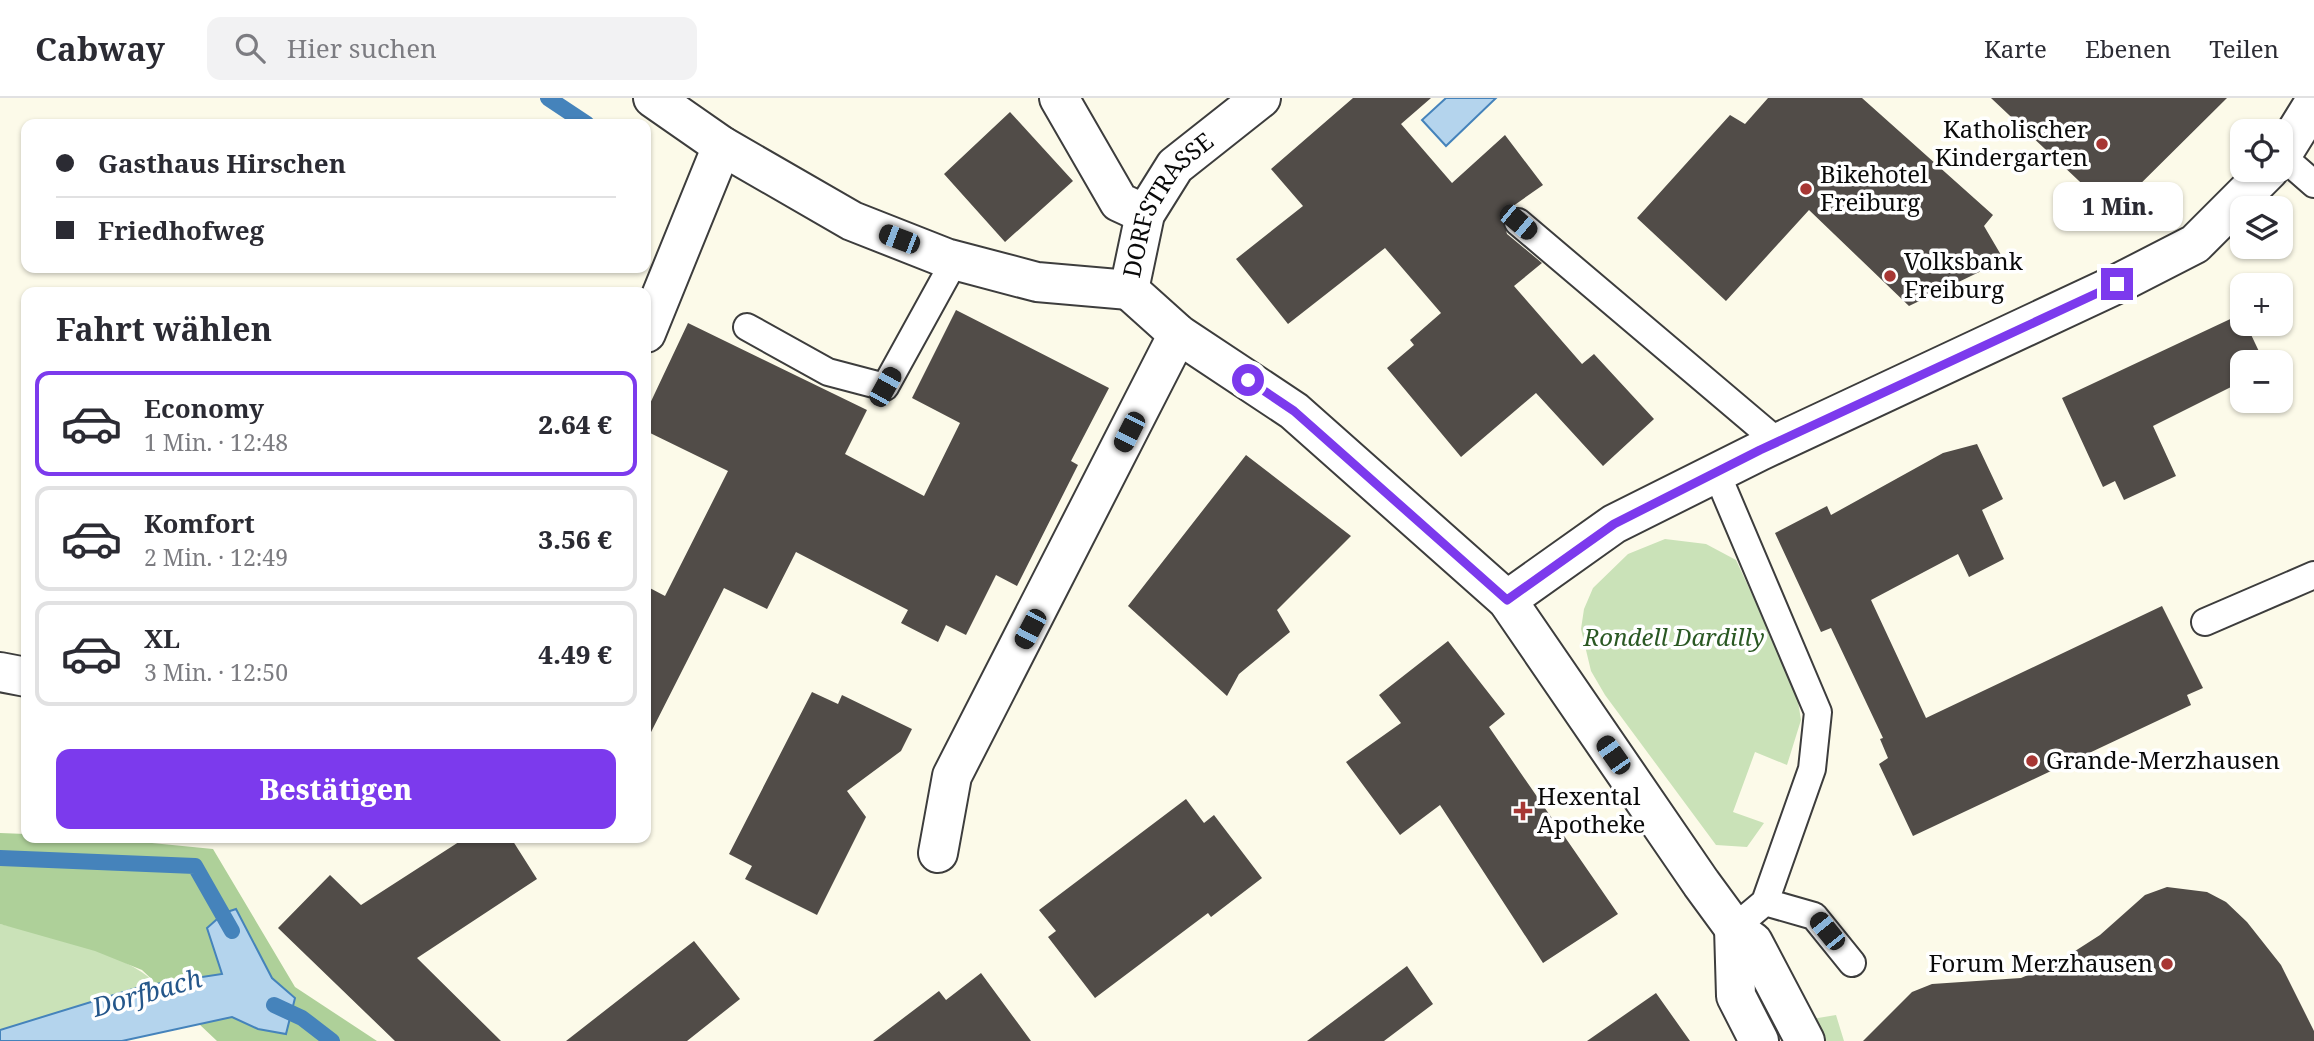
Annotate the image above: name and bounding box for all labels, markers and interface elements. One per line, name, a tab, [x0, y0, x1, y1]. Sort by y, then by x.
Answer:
search box	[207, 17, 697, 80]
text: Cabway	[35, 26, 165, 71]
icon: search	[231, 29, 269, 67]
text: Hier suchen	[287, 30, 437, 66]
text: Karte	[1984, 32, 2047, 65]
text: Ebenen	[2085, 32, 2171, 65]
text: Teilen	[2209, 32, 2279, 65]
place label: Katholischer Kindergarten	[1935, 112, 2088, 173]
map controls	[2230, 119, 2293, 413]
button: locate	[2230, 119, 2293, 182]
street label: DORFSTRASSE	[1114, 124, 1219, 280]
marker: Katholischer Kindergarten	[2094, 136, 2110, 152]
text: Gasthaus Hirschen	[98, 145, 346, 181]
place label: Bikehotel Freiburg	[1820, 157, 1928, 218]
marker: Bikehotel Freiburg	[1798, 181, 1814, 197]
callout: 1 Min.	[2052, 183, 2182, 232]
text: 1 Min.	[2082, 190, 2154, 222]
button: layers	[2230, 196, 2293, 259]
car	[1496, 200, 1541, 244]
text: Friedhofweg	[98, 212, 264, 248]
car	[876, 222, 923, 256]
place label: Volksbank Freiburg	[1904, 244, 2024, 305]
marker: Volksbank Freiburg	[1882, 268, 1898, 284]
route end	[2101, 268, 2133, 300]
button: +	[2230, 273, 2293, 336]
text: Fahrt wählen	[56, 307, 272, 350]
button: −	[2230, 350, 2293, 413]
car	[866, 364, 905, 410]
route start	[1232, 364, 1264, 396]
text: Economy	[144, 390, 264, 426]
icon: car	[60, 392, 123, 455]
text: 2.64 €	[538, 406, 612, 442]
car	[1111, 409, 1148, 455]
text: 1 Min. · 12:48	[144, 426, 288, 458]
text: Komfort	[144, 505, 255, 541]
icon: car	[60, 507, 123, 570]
text: 3.56 €	[538, 521, 612, 557]
text: 2 Min. · 12:49	[144, 541, 288, 573]
car	[1011, 606, 1050, 652]
text: XL	[144, 620, 180, 656]
park label: Rondell Dardilly	[1582, 620, 1765, 653]
icon: car	[60, 622, 123, 685]
text: 4.49 €	[538, 636, 612, 672]
text: 3 Min. · 12:50	[144, 656, 288, 688]
car	[1593, 732, 1634, 778]
place label: Grande-Merzhausen	[2046, 743, 2280, 776]
button: Bestätigen	[56, 749, 616, 829]
marker: Grande-Merzhausen	[2024, 753, 2040, 769]
place label: Hexental Apotheke	[1537, 779, 1645, 840]
marker: Hexental Apotheke	[1515, 803, 1531, 819]
car	[1806, 908, 1849, 954]
place label: Forum Merzhausen	[1928, 946, 2153, 979]
marker: Forum Merzhausen	[2159, 956, 2175, 972]
water label: Dorfbach	[87, 959, 206, 1025]

